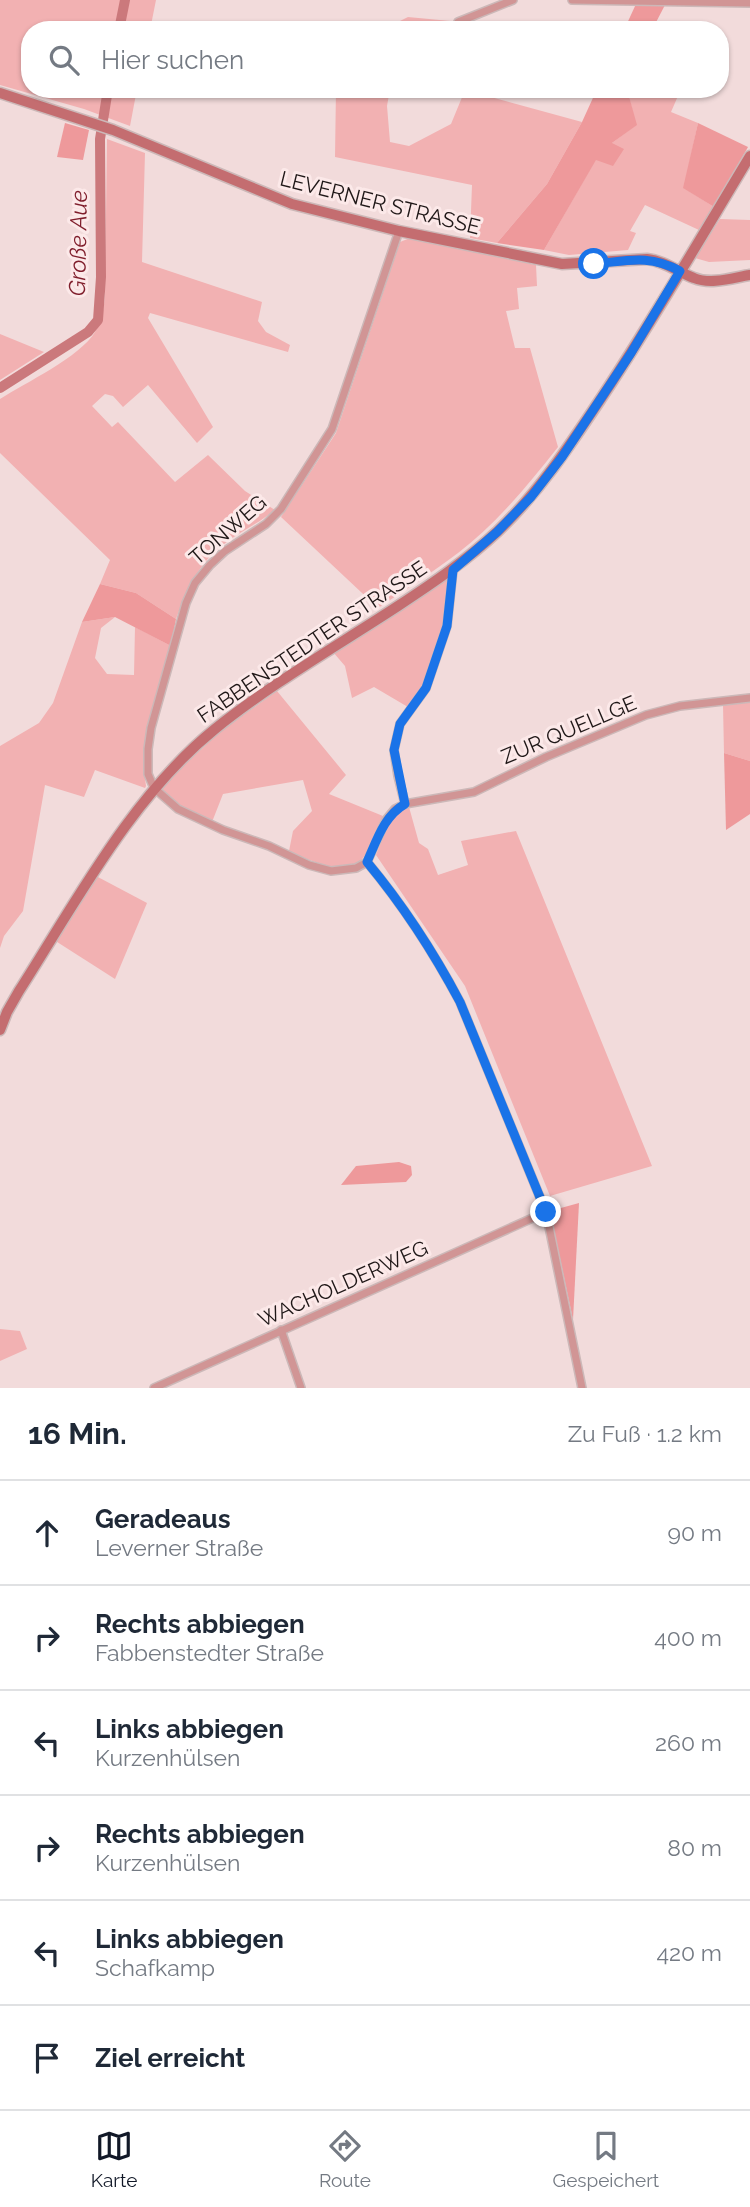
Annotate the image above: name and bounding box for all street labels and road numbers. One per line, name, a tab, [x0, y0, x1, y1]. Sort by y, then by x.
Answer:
street label: LEVERNER STRASSE	[277, 166, 483, 239]
street label: TONWEG	[184, 489, 271, 570]
street label: FABBENSTEDTER STRASSE	[192, 555, 431, 728]
street label: ZUR QUELLGE	[498, 690, 640, 769]
street label: WACHOLDERWEG	[254, 1235, 431, 1332]

